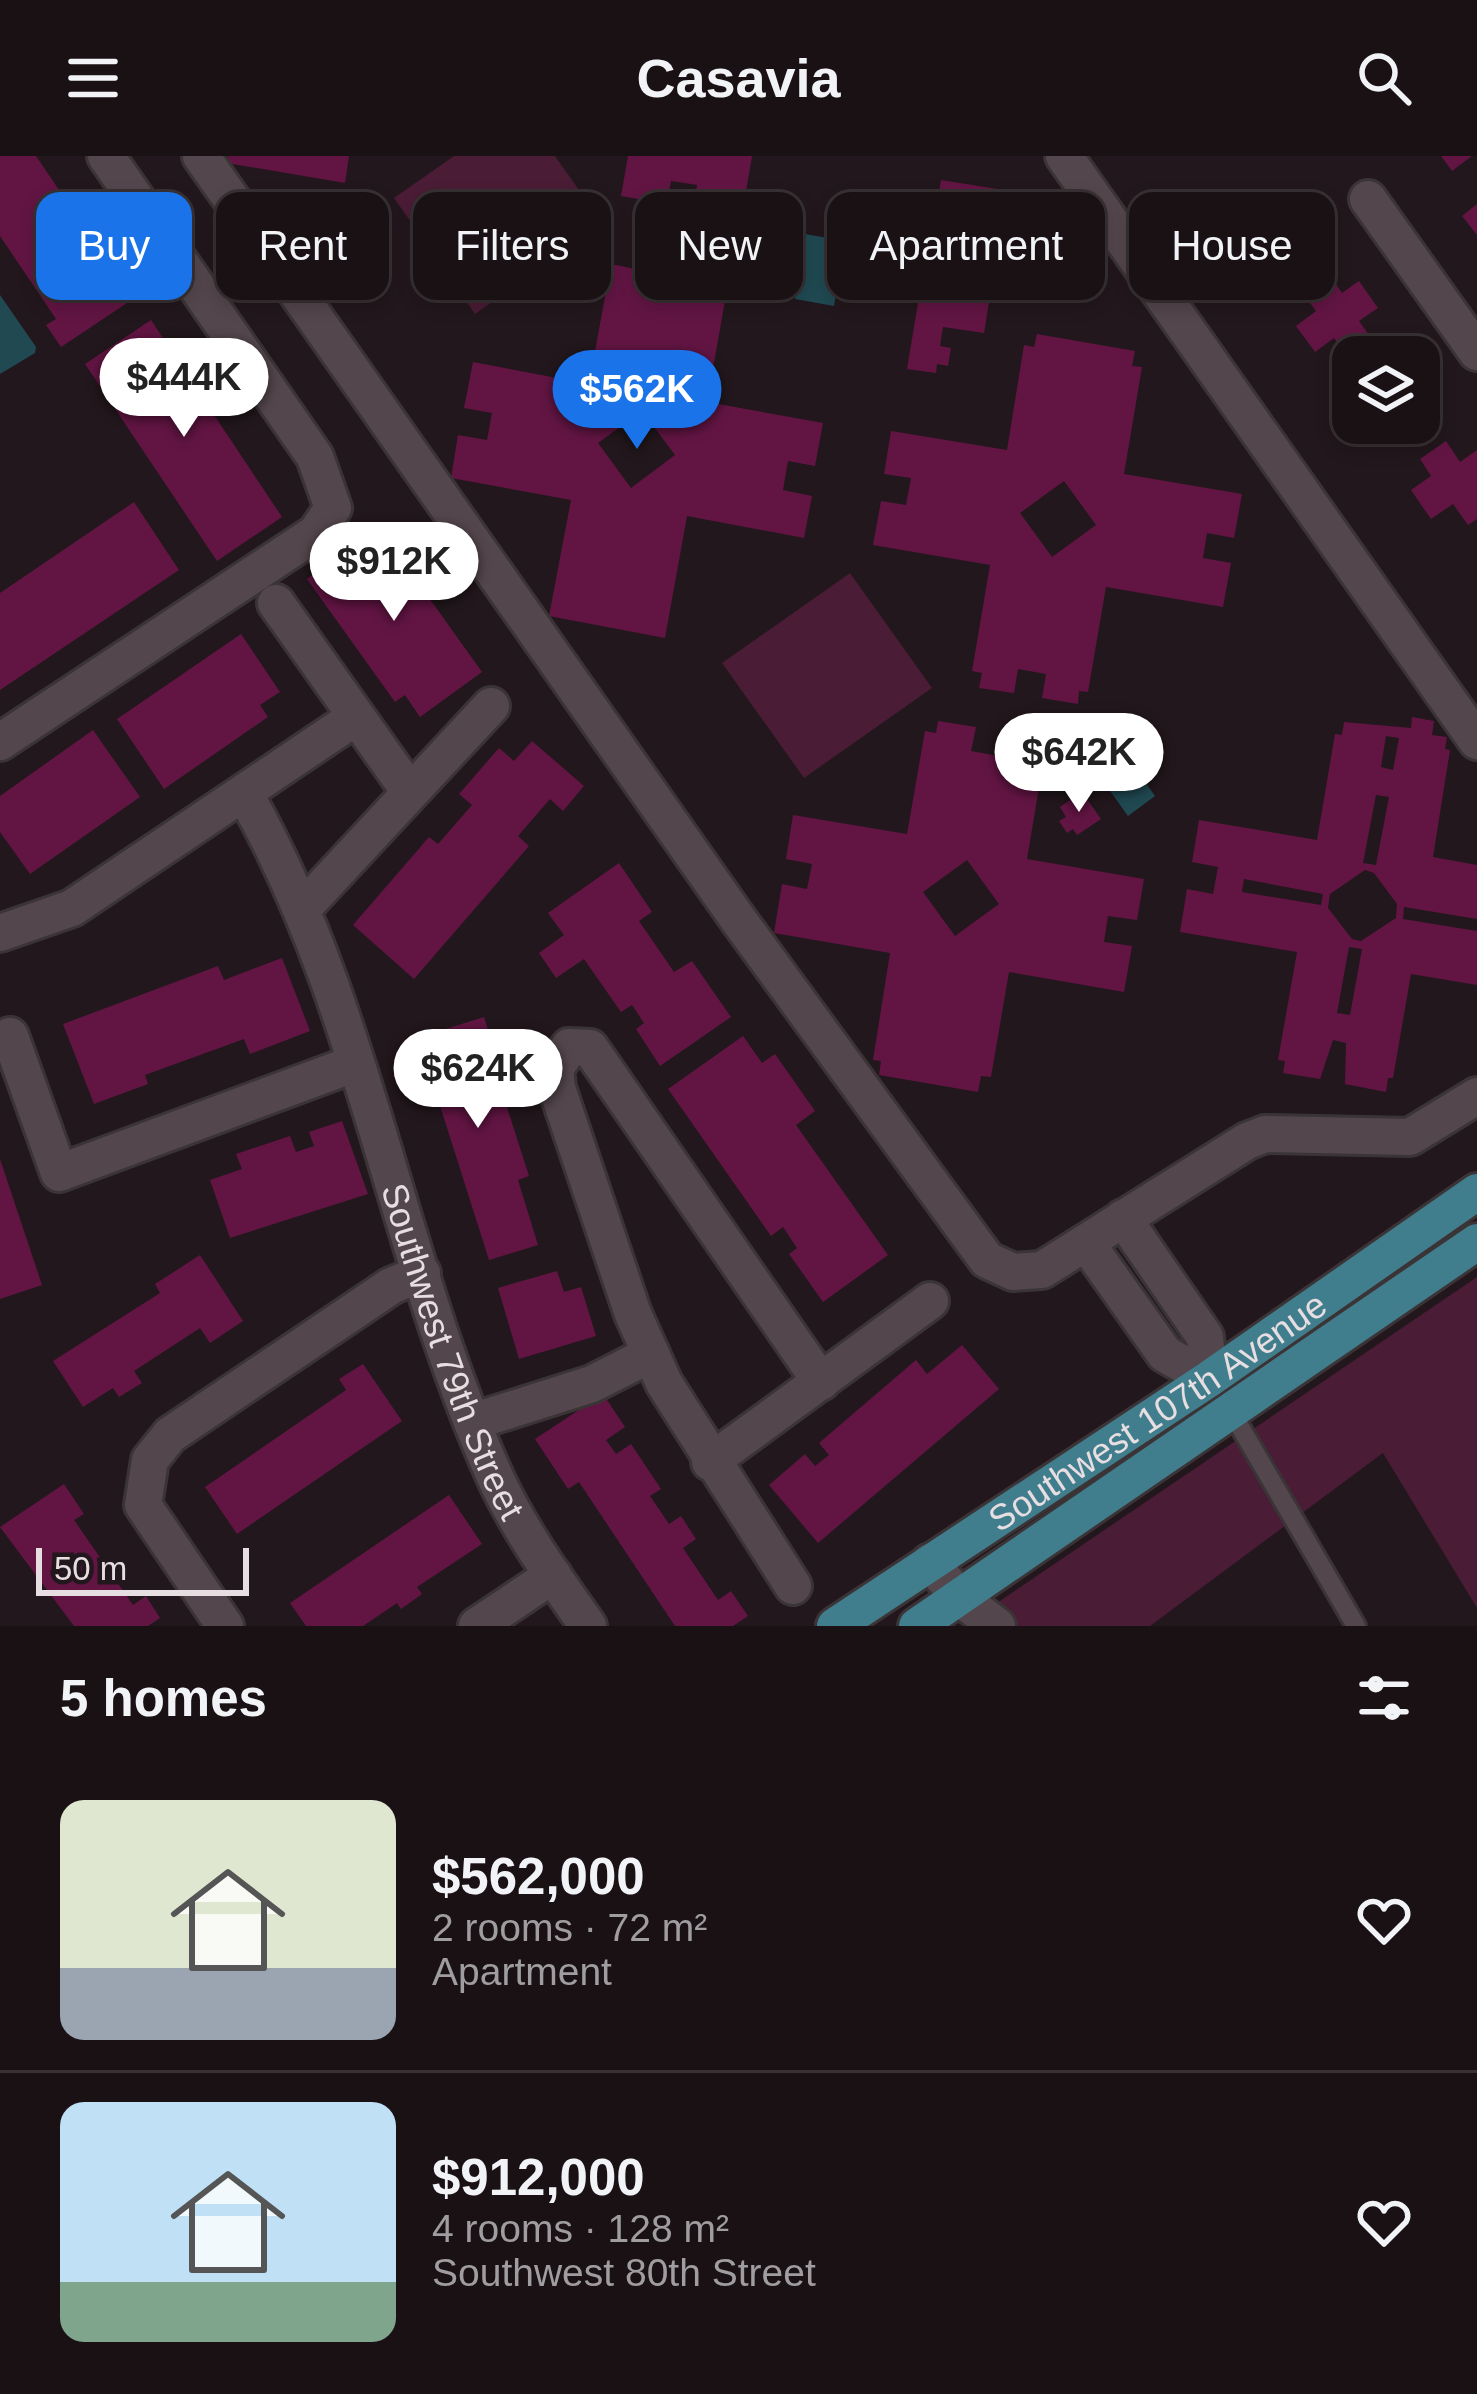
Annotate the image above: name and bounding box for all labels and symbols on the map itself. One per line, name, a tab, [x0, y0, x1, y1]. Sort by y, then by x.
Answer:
pin: $444K	[100, 338, 268, 440]
pin: $562K	[553, 350, 721, 452]
pin: $912K	[310, 522, 478, 624]
pin: $642K	[995, 713, 1163, 815]
pin: $624K	[394, 1029, 562, 1131]
street label: Southwest 79th Street	[374, 1178, 533, 1526]
street label: Southwest 107th Avenue	[981, 1283, 1334, 1539]
scale bar	[36, 1542, 249, 1595]

